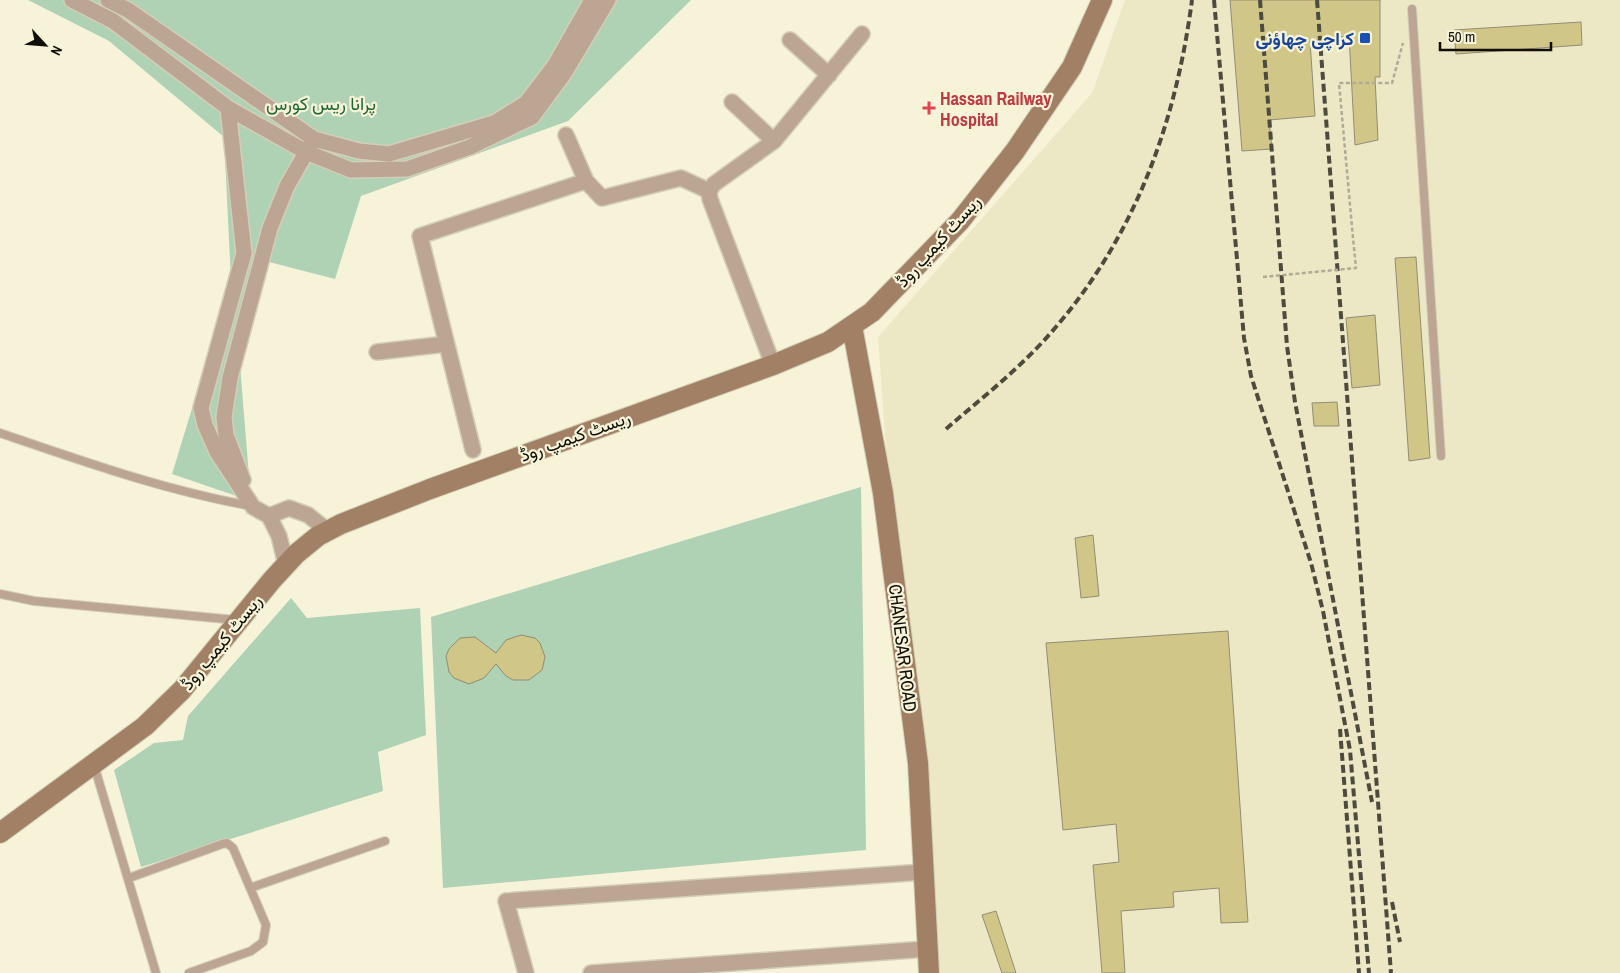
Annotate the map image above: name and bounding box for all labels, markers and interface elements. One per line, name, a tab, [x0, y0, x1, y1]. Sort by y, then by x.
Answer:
north arrow	[20, 20, 70, 70]
scale bar	[1440, 20, 1551, 52]
place label: کراچی چھاؤنی	[1255, 26, 1354, 51]
text: 50 m	[1448, 26, 1475, 47]
marker: کراچی چھاؤنی	[1358, 31, 1372, 45]
text: N	[47, 43, 67, 58]
place label: Hassan Railway Hospital	[940, 86, 1052, 132]
park label: پرانا ریس کورس	[266, 91, 376, 116]
marker: Hassan Railway Hospital	[922, 101, 936, 115]
street label: ریسٹ کیمپ روڈ	[890, 190, 986, 292]
street label: ریسٹ کیمپ روڈ	[516, 404, 634, 468]
street label: CHANESAR ROAD	[883, 583, 923, 713]
street label: ریسٹ کیمپ روڈ	[175, 589, 267, 695]

